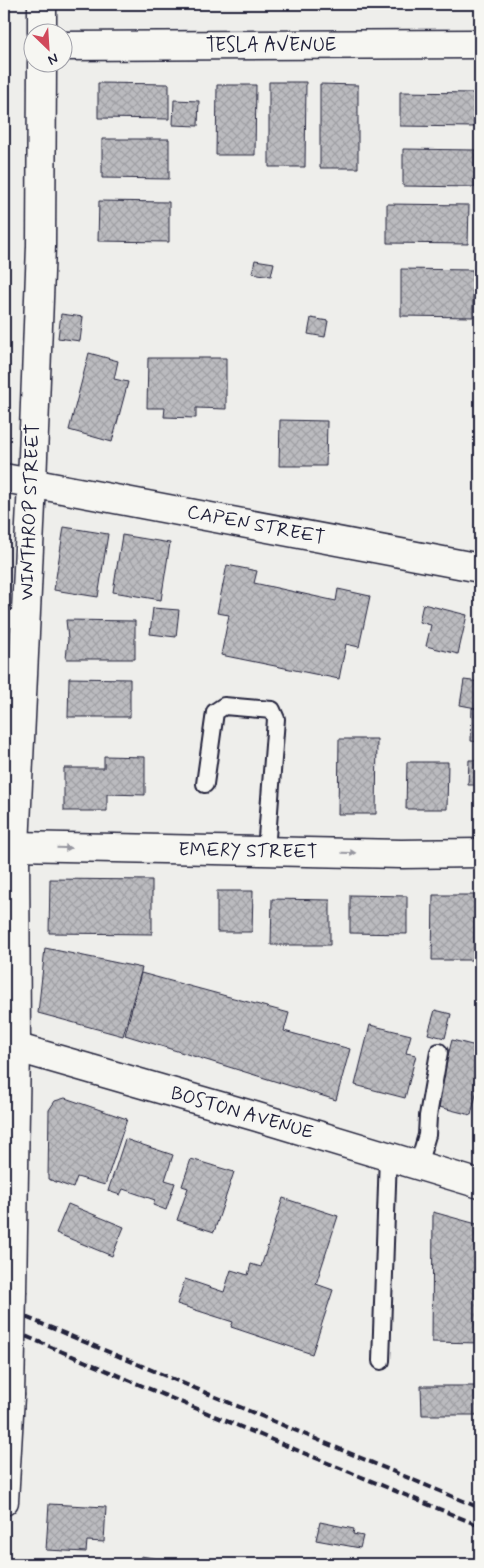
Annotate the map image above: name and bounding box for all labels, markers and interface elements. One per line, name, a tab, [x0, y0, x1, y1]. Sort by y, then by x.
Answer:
north arrow	[22, 22, 72, 72]
street label: TESLA AVENUE	[206, 33, 336, 58]
text: N	[45, 49, 61, 69]
street label: WINTHROP STREET	[14, 423, 46, 601]
street label: CAPEN STREET	[185, 499, 327, 551]
street label: EMERY STREET	[178, 837, 318, 865]
one-way arrow	[56, 844, 72, 852]
one-way arrow	[341, 849, 357, 857]
street label: BOSTON AVENUE	[168, 1081, 316, 1145]

